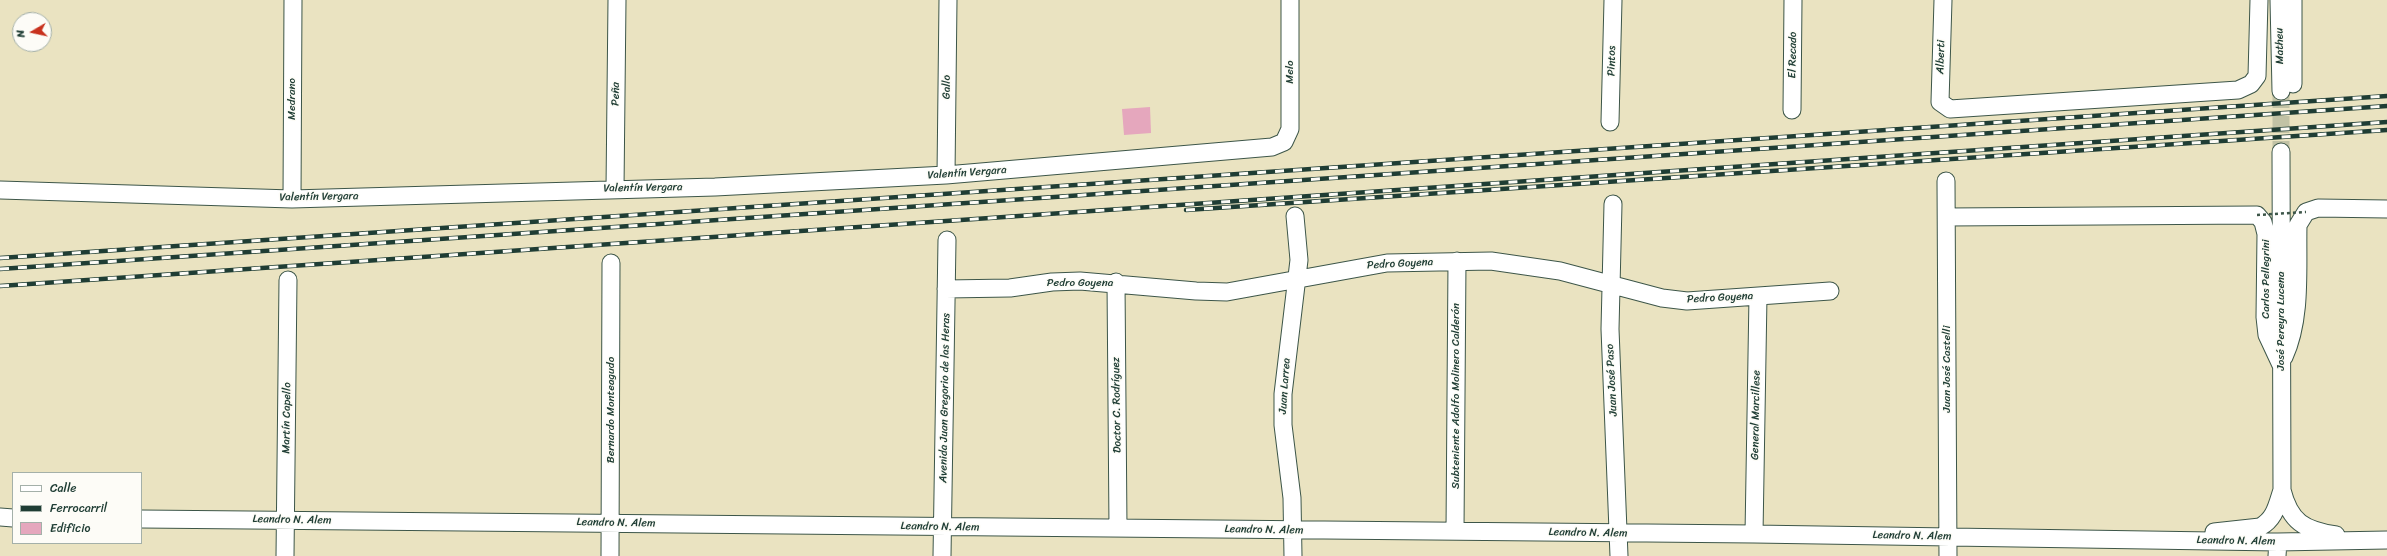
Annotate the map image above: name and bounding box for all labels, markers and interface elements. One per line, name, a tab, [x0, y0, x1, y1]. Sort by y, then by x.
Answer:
north arrow	[12, 12, 52, 52]
street label: Matheu	[2273, 28, 2287, 64]
text: N	[11, 29, 31, 39]
street label: El Recado	[1786, 32, 1800, 78]
street label: Alberti	[1934, 40, 1948, 74]
street label: Pintos	[1605, 46, 1619, 76]
street label: Melo	[1283, 60, 1297, 84]
street label: Gallo	[940, 75, 954, 99]
street label: Medrano	[285, 78, 299, 120]
street label: Peña	[609, 82, 623, 106]
street label: Valentín Vergara	[927, 164, 1007, 182]
street label: Valentín Vergara	[603, 181, 683, 195]
street label: Valentín Vergara	[279, 190, 359, 204]
street label: Carlos Pellegrini	[2259, 239, 2273, 319]
street label: Pedro Goyena	[1367, 256, 1433, 272]
street label: José Pereyra Lucena	[2274, 272, 2288, 370]
street label: Pedro Goyena	[1047, 276, 1113, 290]
street label: Pedro Goyena	[1687, 290, 1753, 306]
street label: Subteniente Adolfo Molinero Calderón	[1449, 303, 1463, 489]
street label: Avenida Juan Gregorio de las Heras	[937, 313, 953, 483]
street label: Juan José Castelli	[1940, 326, 1954, 412]
street label: Juan José Paso	[1604, 343, 1620, 417]
street label: Bernardo Monteagudo	[604, 357, 618, 463]
street label: Doctor C. Rodríguez	[1110, 357, 1124, 453]
street label: Juan Larrea	[1276, 358, 1294, 414]
street label: General Marcillese	[1749, 370, 1763, 460]
street label: Martín Capello	[280, 382, 294, 454]
legend	[12, 472, 142, 544]
text: Calle	[50, 477, 77, 499]
text: Ferrocarril	[50, 497, 107, 519]
street label: Leandro N. Alem	[252, 513, 332, 527]
street label: Leandro N. Alem	[576, 516, 656, 530]
text: Edificio	[50, 517, 90, 539]
street label: Leandro N. Alem	[900, 520, 980, 534]
street label: Leandro N. Alem	[1224, 523, 1304, 537]
street label: Leandro N. Alem	[1548, 526, 1628, 540]
street label: Leandro N. Alem	[1872, 529, 1952, 543]
street label: Leandro N. Alem	[2196, 534, 2276, 548]

